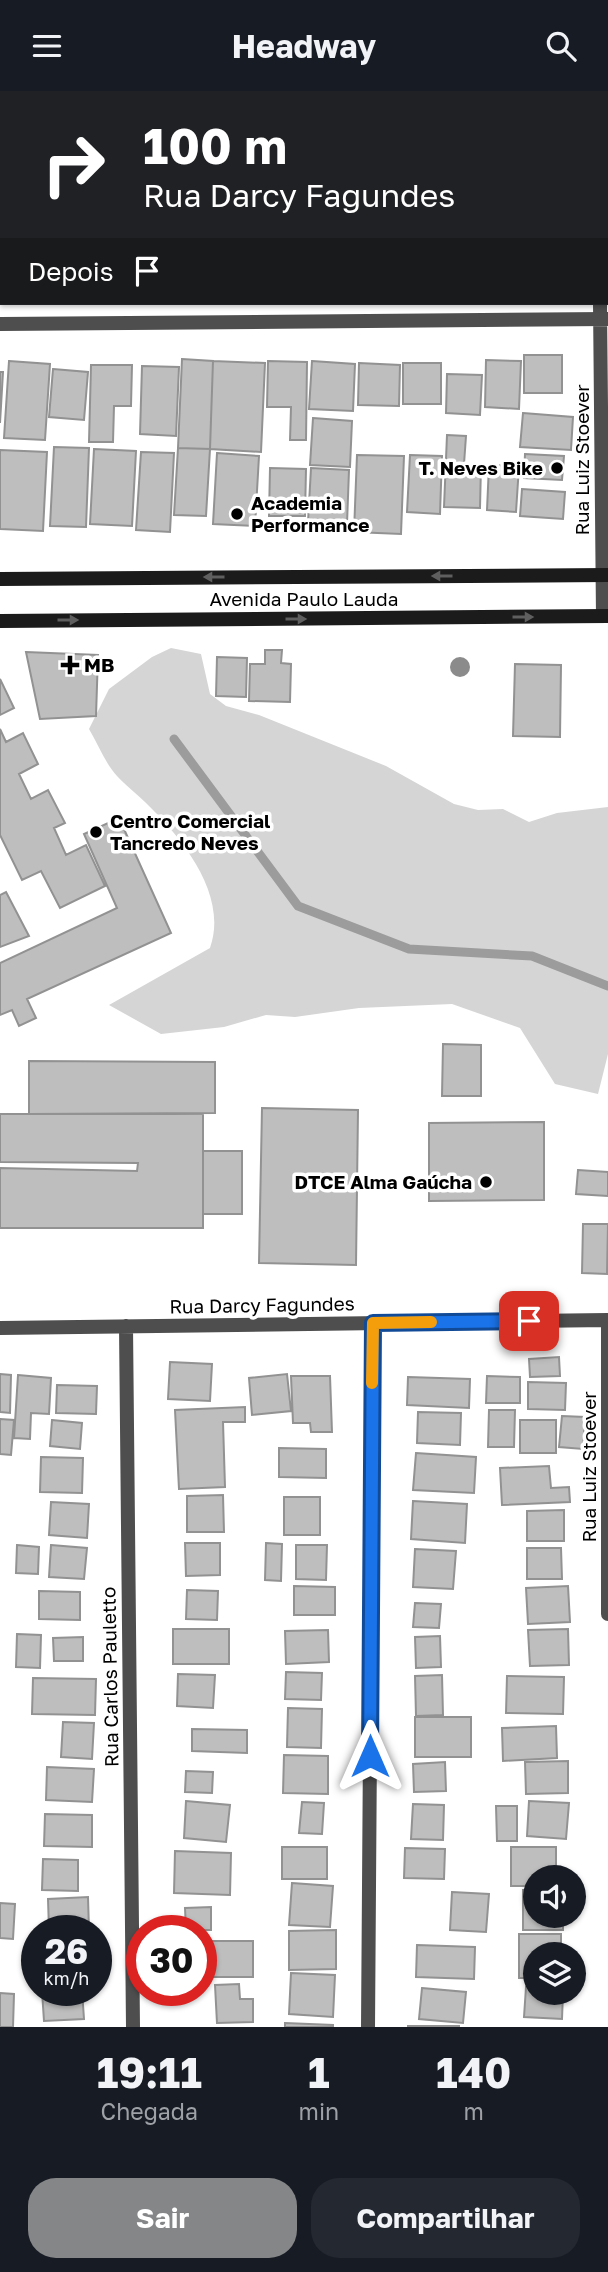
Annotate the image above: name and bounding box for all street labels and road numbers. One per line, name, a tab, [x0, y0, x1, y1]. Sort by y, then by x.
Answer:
street label: Rua Luiz Stoever	[570, 384, 593, 536]
street label: Avenida Paulo Lauda	[209, 587, 399, 610]
street label: Rua Darcy Fagundes	[169, 1291, 355, 1318]
street label: Rua Luiz Stoever	[577, 1391, 600, 1543]
street label: Rua Carlos Pauletto	[96, 1587, 123, 1767]

